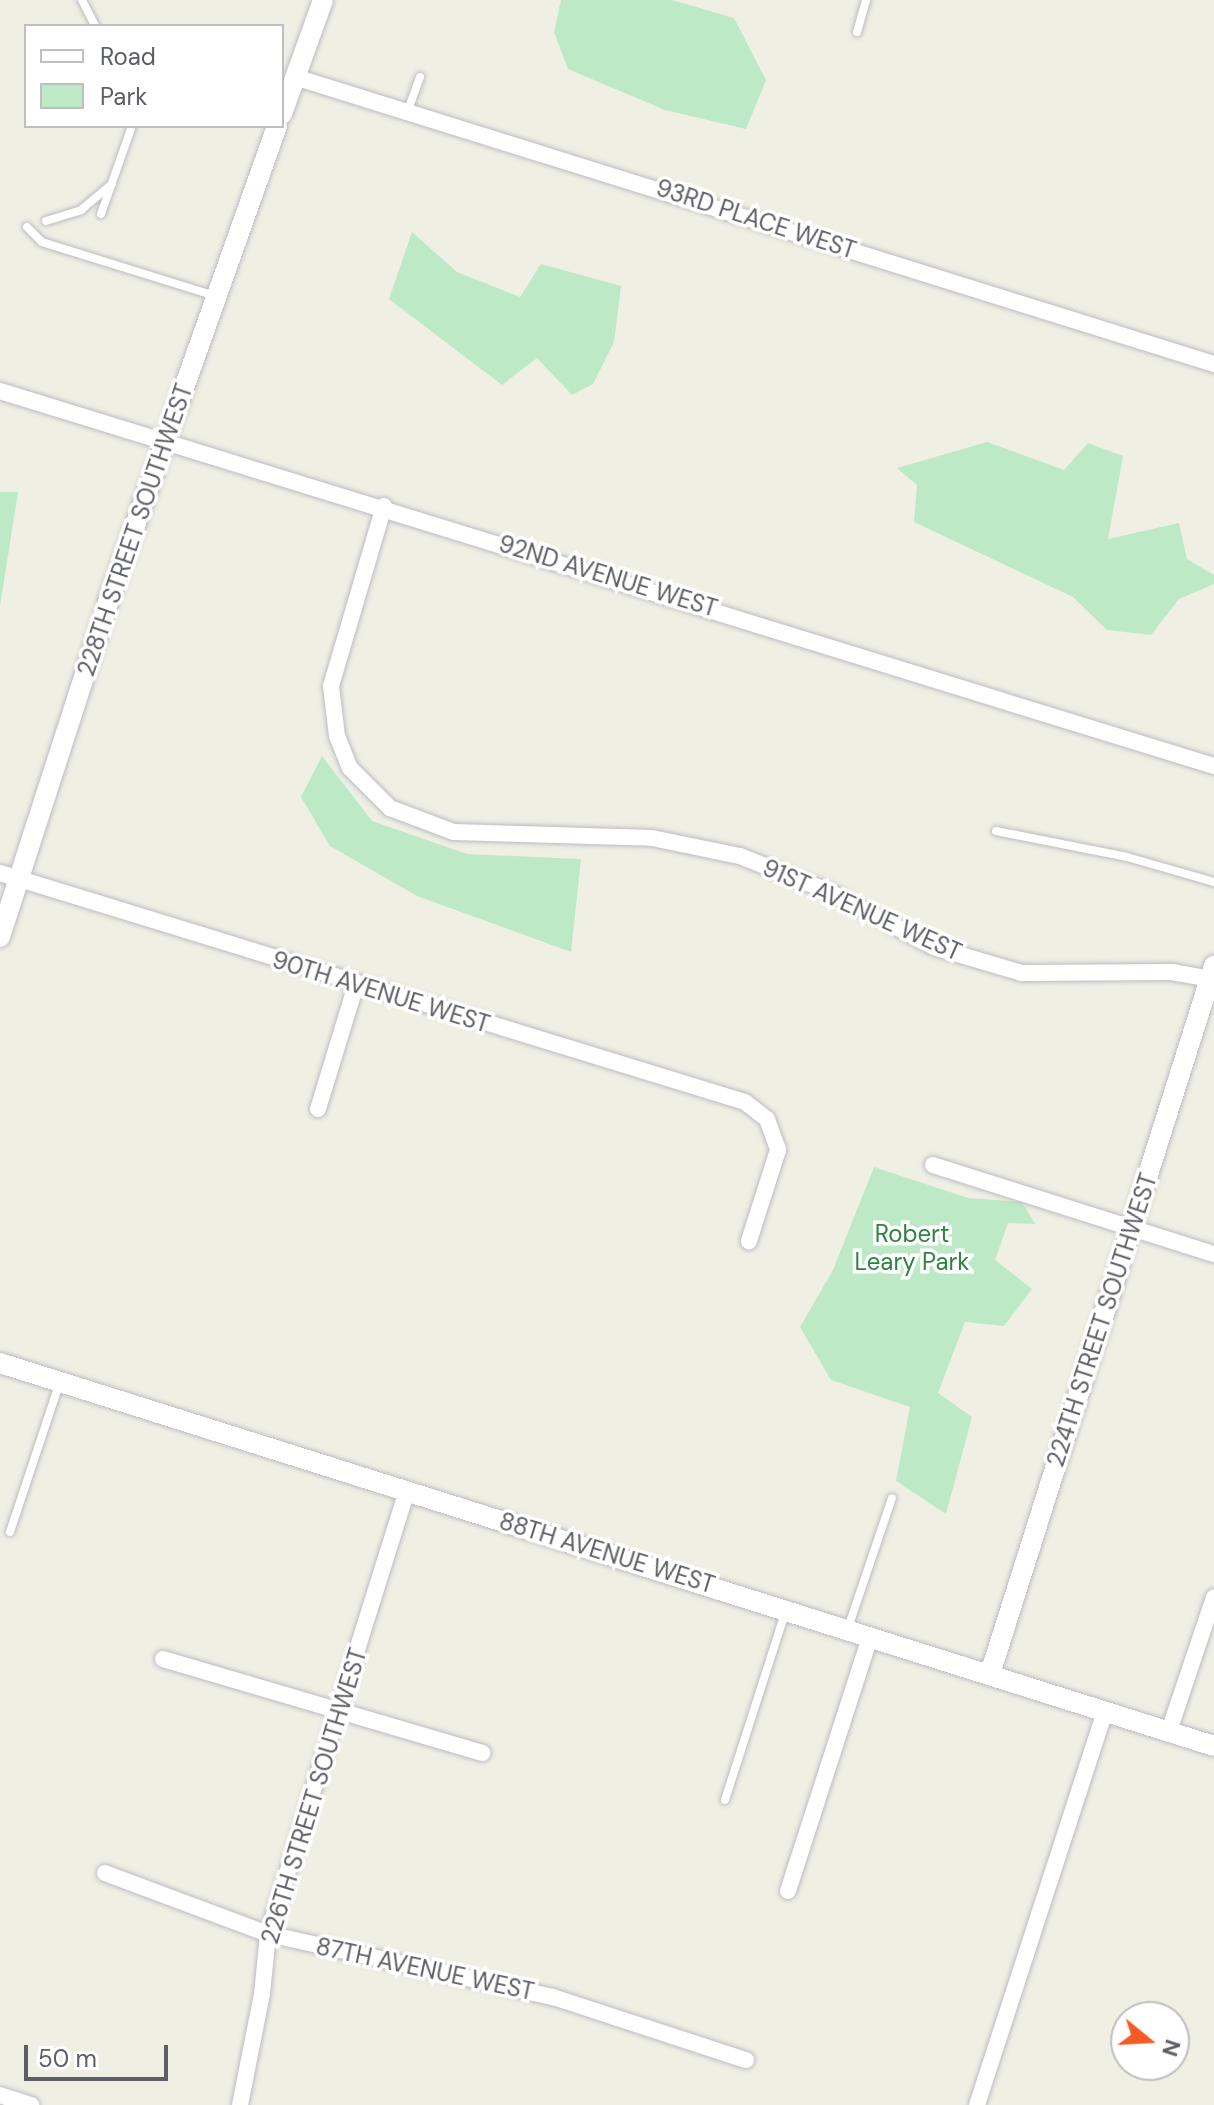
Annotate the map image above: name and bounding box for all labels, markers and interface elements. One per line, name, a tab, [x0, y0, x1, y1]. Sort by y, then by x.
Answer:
legend	[24, 24, 284, 128]
text: Road	[100, 41, 156, 72]
text: Park	[100, 81, 147, 112]
street label: 93RD PLACE WEST	[652, 173, 860, 265]
street label: 228TH STREET SOUTHWEST	[71, 380, 199, 680]
street label: 92ND AVENUE WEST	[495, 529, 721, 623]
street label: 91ST AVENUE WEST	[758, 853, 966, 967]
street label: 90TH AVENUE WEST	[269, 945, 493, 1039]
street label: 224TH STREET SOUTHWEST	[1041, 1170, 1163, 1470]
park label: Robert Leary Park	[855, 1220, 969, 1276]
street label: 88TH AVENUE WEST	[496, 1507, 718, 1599]
street label: 226TH STREET SOUTHWEST	[255, 1644, 373, 1948]
street label: 87TH AVENUE WEST	[313, 1932, 537, 2006]
north arrow	[1110, 2001, 1190, 2081]
scale bar	[28, 2029, 172, 2079]
text: N	[1155, 2036, 1188, 2060]
text: 50 m	[38, 2043, 97, 2074]

